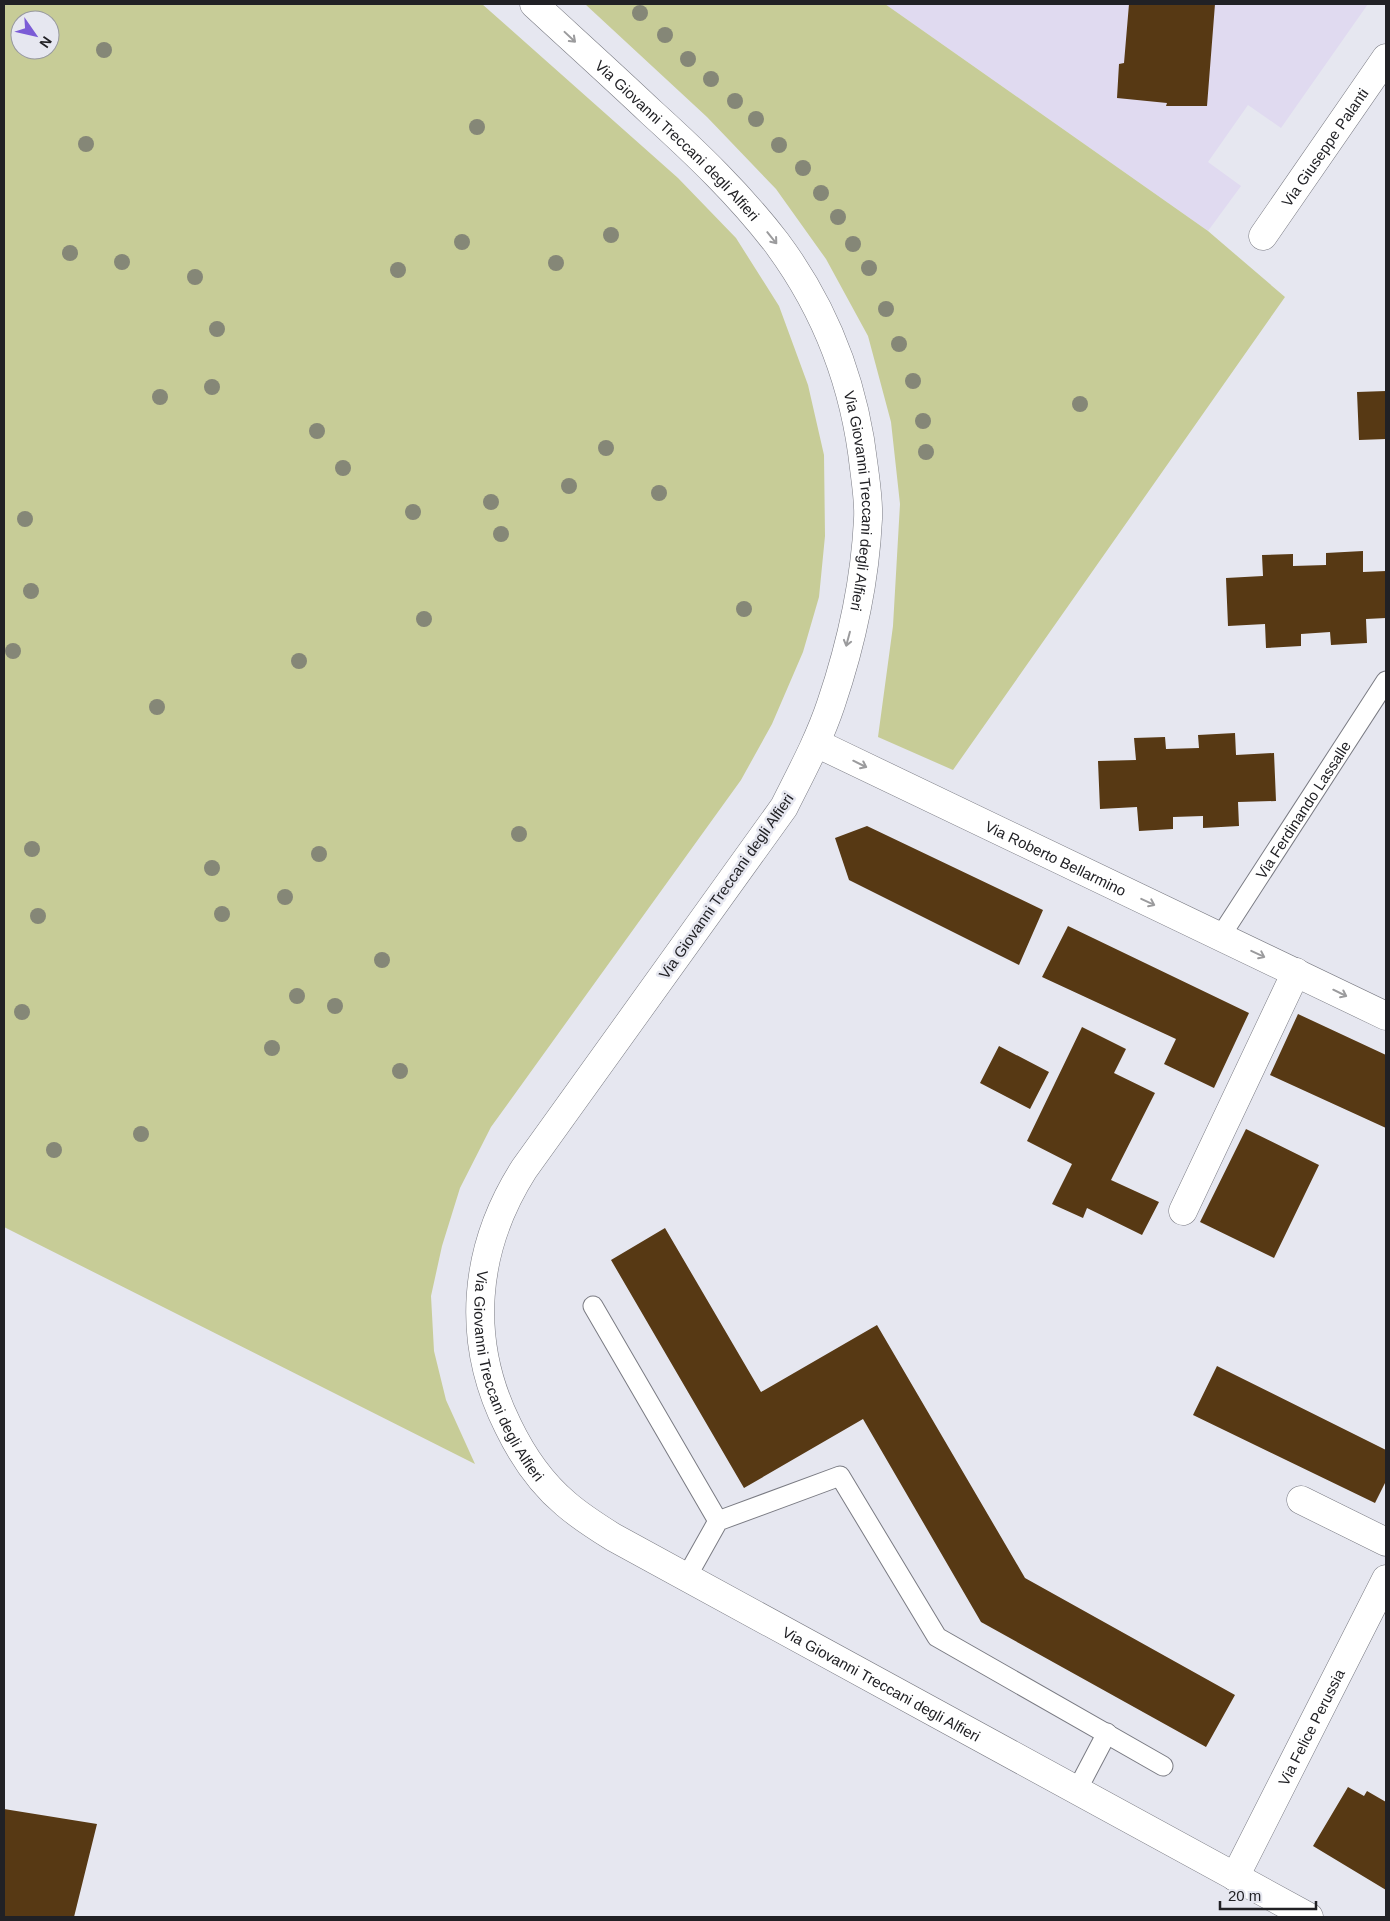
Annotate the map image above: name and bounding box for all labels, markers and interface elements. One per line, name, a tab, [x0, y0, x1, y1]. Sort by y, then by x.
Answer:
north arrow	[10, 10, 60, 60]
one-way arrow	[563, 31, 576, 43]
text: N	[36, 34, 55, 51]
street label: Via Giovanni Treccani degli Alfieri	[592, 56, 763, 224]
street label: Via Giuseppe Palanti	[1278, 85, 1371, 210]
one-way arrow	[766, 231, 777, 244]
street label: Via Giovanni Treccani degli Alfieri	[841, 389, 877, 613]
one-way arrow	[843, 631, 853, 647]
street label: Via Ferdinando Lassalle	[1252, 737, 1354, 882]
one-way arrow	[852, 760, 867, 769]
street label: Via Giovanni Treccani degli Alfieri	[655, 790, 797, 982]
street label: Via Roberto Bellarmino	[983, 817, 1129, 899]
one-way arrow	[1140, 898, 1155, 908]
one-way arrow	[1250, 950, 1265, 960]
one-way arrow	[1332, 989, 1347, 999]
street label: Via Giovanni Treccani degli Alfieri	[472, 1269, 548, 1484]
street label: Via Giovanni Treccani degli Alfieri	[780, 1623, 983, 1744]
street label: Via Felice Perussia	[1274, 1666, 1348, 1788]
scale bar	[1220, 1878, 1316, 1910]
text: 20 m	[1228, 1887, 1261, 1904]

